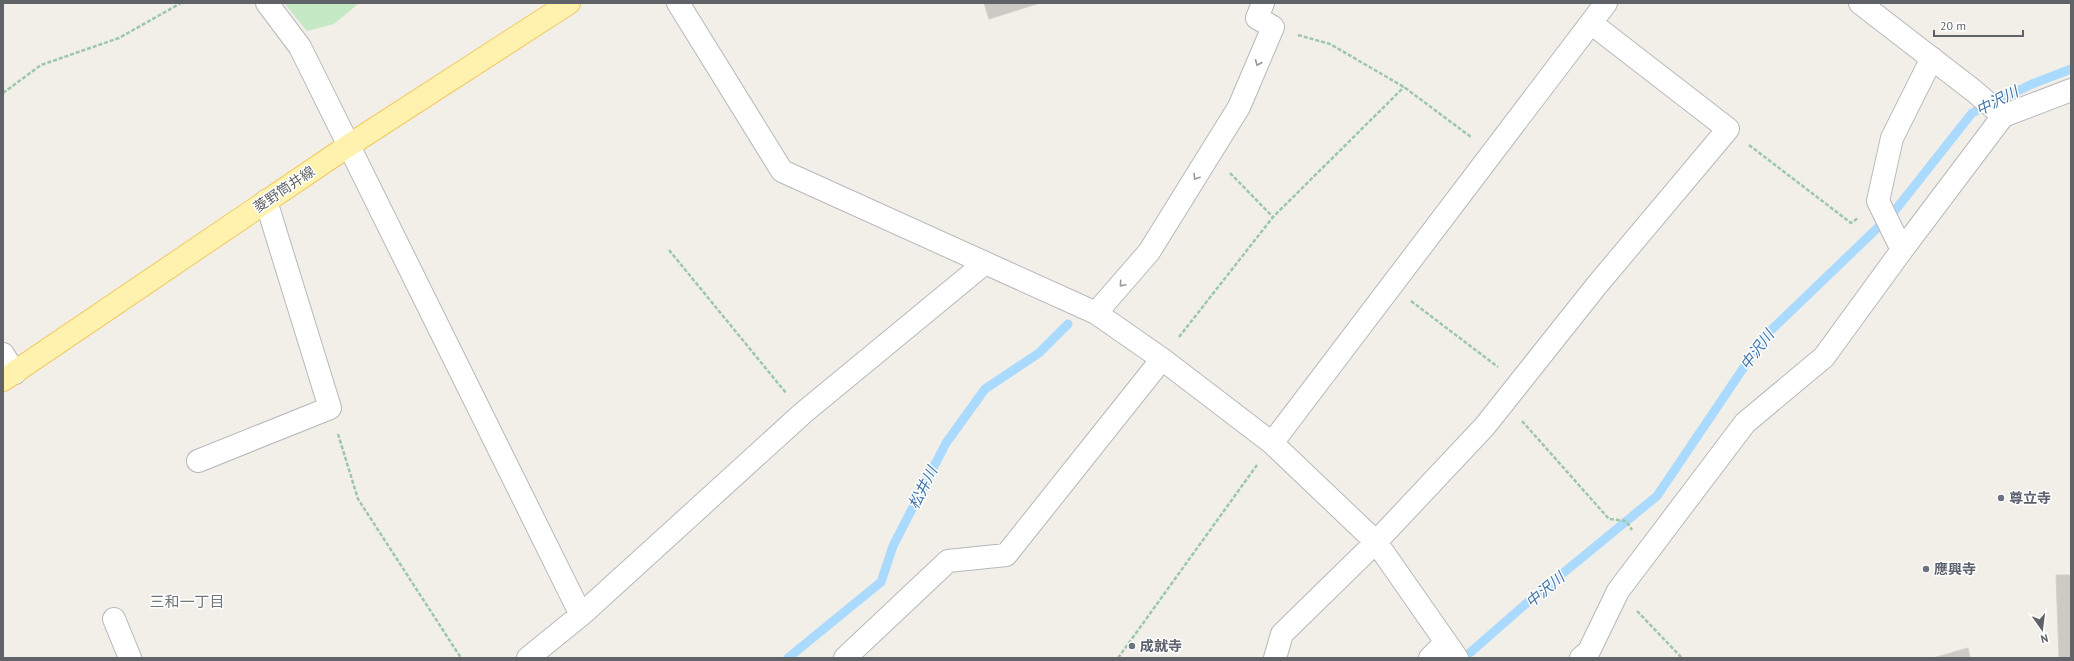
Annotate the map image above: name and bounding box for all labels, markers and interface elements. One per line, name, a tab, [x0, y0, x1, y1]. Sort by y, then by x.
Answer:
scale bar	[1934, 12, 2023, 38]
text: 20 m	[1940, 18, 1966, 33]
one-way arrow	[1255, 59, 1263, 67]
water label: 中沢川	[1972, 81, 2023, 119]
street label: 菱野筒井線	[250, 162, 318, 216]
one-way arrow	[1193, 173, 1201, 180]
one-way arrow	[1119, 279, 1127, 287]
water label: 中沢川	[1735, 324, 1779, 373]
water label: 松井川	[904, 462, 942, 512]
place label: 尊立寺	[2009, 489, 2051, 507]
marker: 尊立寺	[1996, 493, 2006, 503]
place label: 應興寺	[1934, 560, 1976, 578]
marker: 應興寺	[1921, 564, 1931, 574]
water label: 中沢川	[1521, 567, 1570, 611]
district label: 三和一丁目	[149, 592, 225, 611]
north arrow	[2022, 609, 2062, 649]
text: N	[2039, 631, 2050, 646]
place label: 成就寺	[1140, 637, 1182, 655]
marker: 成就寺	[1127, 641, 1137, 651]

